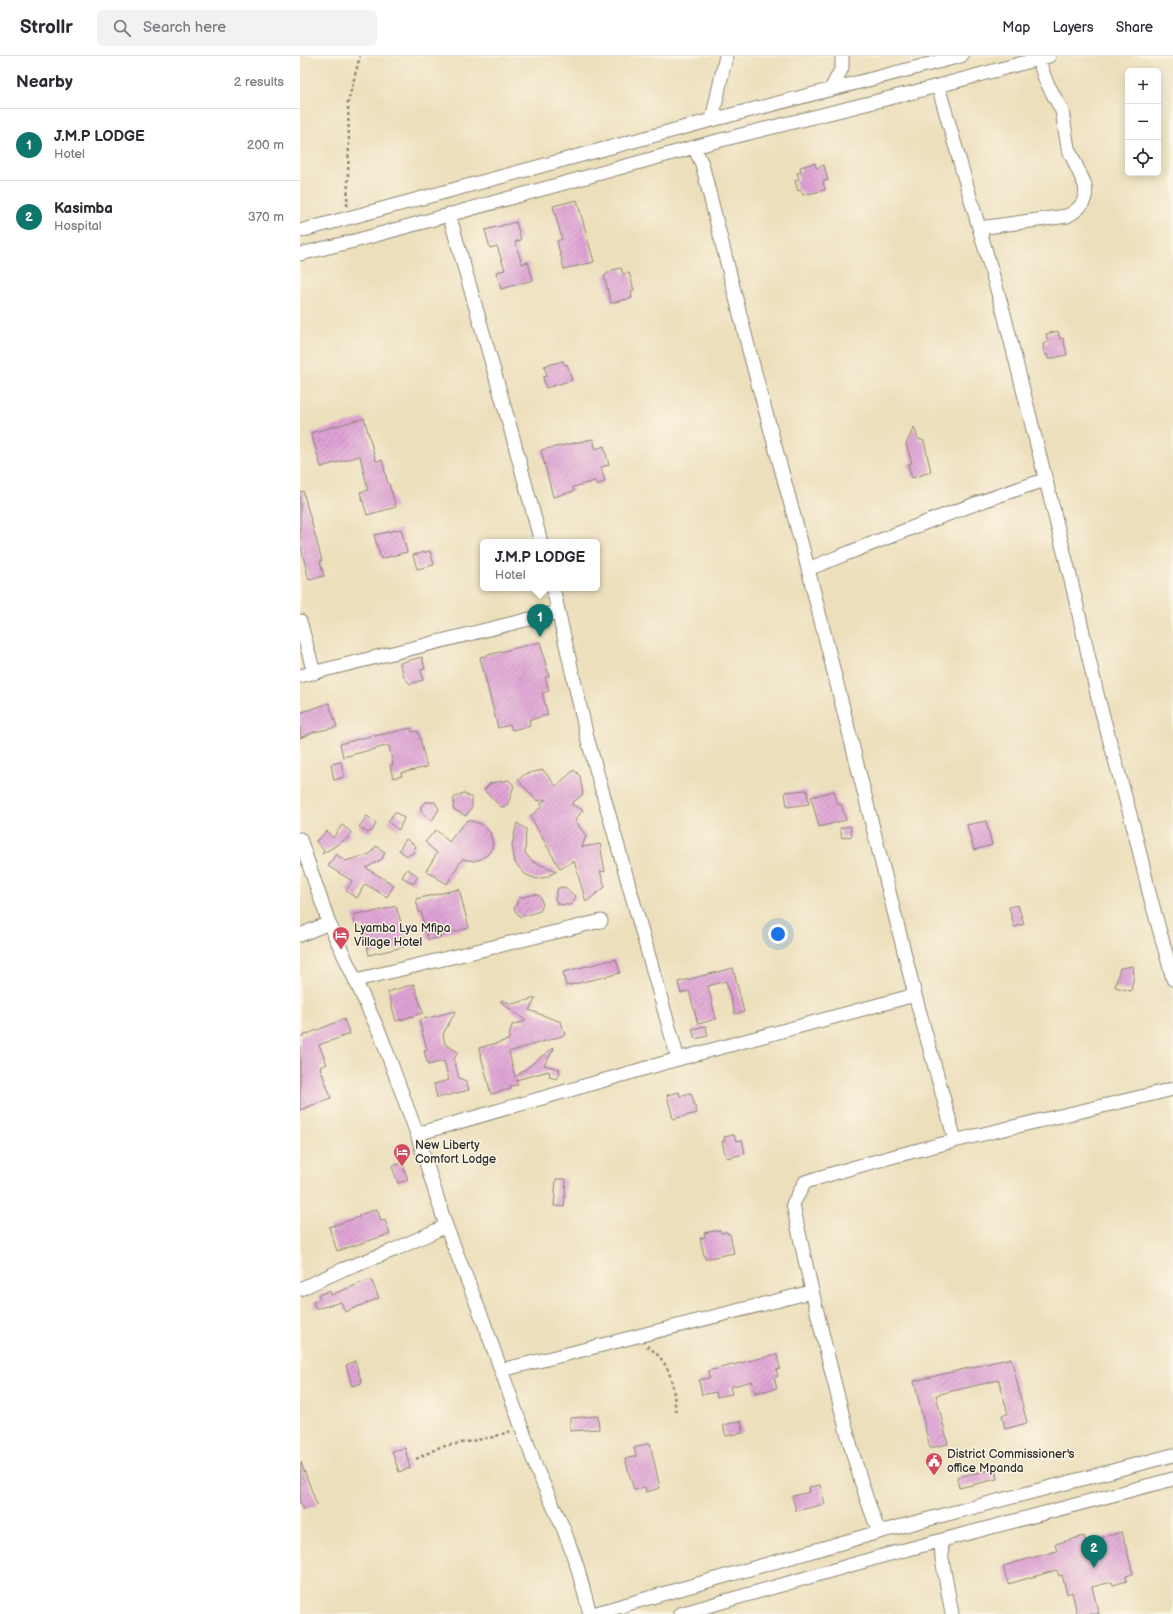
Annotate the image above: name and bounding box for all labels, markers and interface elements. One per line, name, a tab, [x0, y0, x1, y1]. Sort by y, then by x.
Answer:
search box	[97, 10, 377, 46]
text: Strollr	[20, 16, 73, 39]
icon: search	[111, 17, 133, 39]
text: Search here	[143, 18, 226, 37]
text: Map	[1002, 19, 1030, 36]
text: Layers	[1052, 19, 1094, 36]
text: Share	[1116, 19, 1153, 36]
map controls	[1125, 68, 1161, 176]
button: +	[1125, 68, 1161, 104]
text: Nearby	[16, 72, 73, 92]
text: 2 results	[234, 74, 284, 90]
button: −	[1125, 104, 1161, 140]
text: J.M.P LODGE	[54, 127, 145, 146]
text: 1	[26, 137, 32, 153]
text: 200 m	[247, 137, 284, 153]
button: locate	[1125, 140, 1161, 176]
text: Hotel	[54, 146, 85, 162]
text: Kasimba	[54, 199, 113, 218]
text: 2	[25, 209, 33, 225]
text: 370 m	[248, 209, 284, 225]
text: Hospital	[54, 218, 102, 234]
popup	[480, 539, 600, 591]
text: J.M.P LODGE	[495, 548, 585, 567]
text: Hotel	[495, 567, 526, 583]
pin: 1	[527, 604, 553, 637]
place label: Lyamba Lya Mfipa Village Hotel	[354, 921, 451, 950]
your location	[768, 924, 788, 944]
hotel icon: Lyamba Lya Mfipa Village Hotel	[331, 925, 351, 950]
place label: New Liberty Comfort Lodge	[415, 1138, 496, 1167]
hotel icon: New Liberty Comfort Lodge	[392, 1142, 412, 1167]
place label: District Commissioner's office Mpanda	[947, 1447, 1075, 1476]
public building icon: District Commissioner's office Mpanda	[924, 1451, 944, 1476]
pin: 2	[1081, 1535, 1107, 1568]

